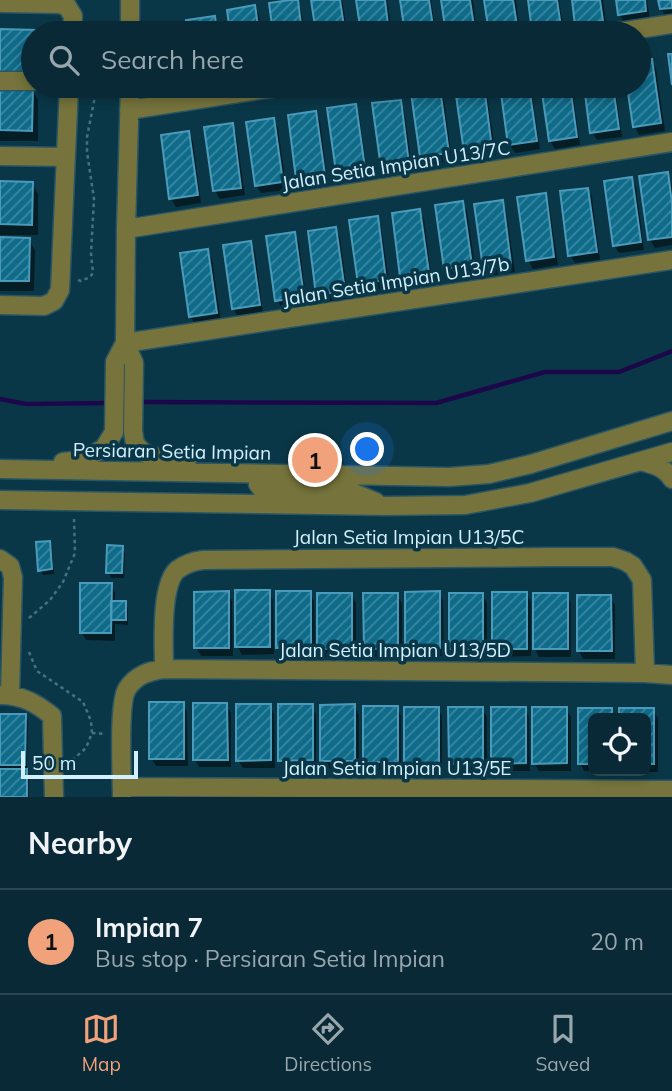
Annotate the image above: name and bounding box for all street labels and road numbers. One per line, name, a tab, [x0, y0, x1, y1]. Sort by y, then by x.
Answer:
street label: Jalan Setia Impian U13/7C	[280, 135, 512, 195]
street label: Jalan Setia Impian U13/7b	[281, 251, 511, 311]
street label: Persiaran Setia Impian	[73, 437, 271, 465]
street label: Jalan Setia Impian U13/5C	[294, 525, 524, 549]
street label: Jalan Setia Impian U13/5D	[279, 638, 511, 662]
street label: Jalan Setia Impian U13/5E	[282, 756, 512, 780]

